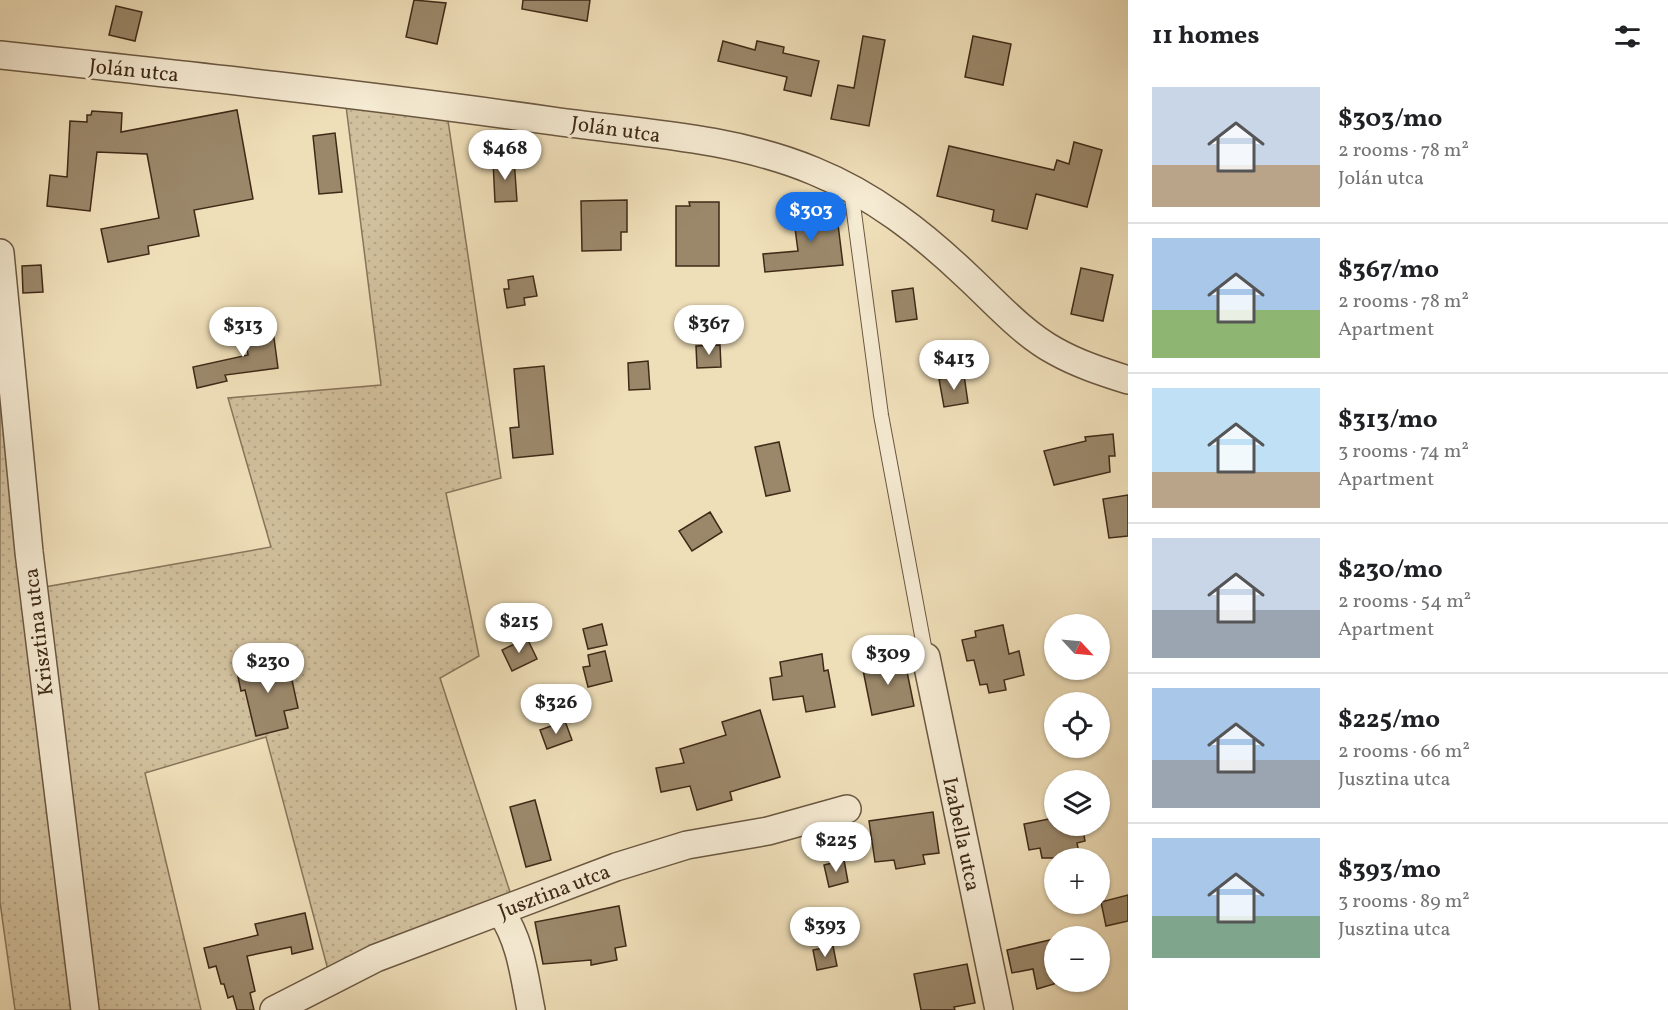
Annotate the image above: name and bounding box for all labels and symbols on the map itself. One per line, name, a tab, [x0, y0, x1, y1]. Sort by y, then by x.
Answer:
street label: Jolán utca	[87, 52, 180, 91]
street label: Jolán utca	[569, 110, 662, 151]
pin: $468	[469, 130, 541, 181]
pin: $303	[775, 192, 847, 243]
pin: $367	[673, 305, 745, 356]
pin: $313	[207, 307, 279, 358]
pin: $413	[918, 340, 990, 391]
street label: Krisztina utca	[17, 566, 62, 697]
pin: $215	[483, 603, 555, 654]
north arrow	[1044, 614, 1110, 680]
pin: $309	[852, 635, 924, 686]
pin: $230	[232, 643, 304, 694]
pin: $326	[520, 684, 592, 735]
street label: Izabella utca	[934, 775, 987, 894]
pin: $225	[800, 822, 872, 873]
street label: Jusztina utca	[494, 858, 615, 927]
pin: $393	[789, 907, 861, 958]

